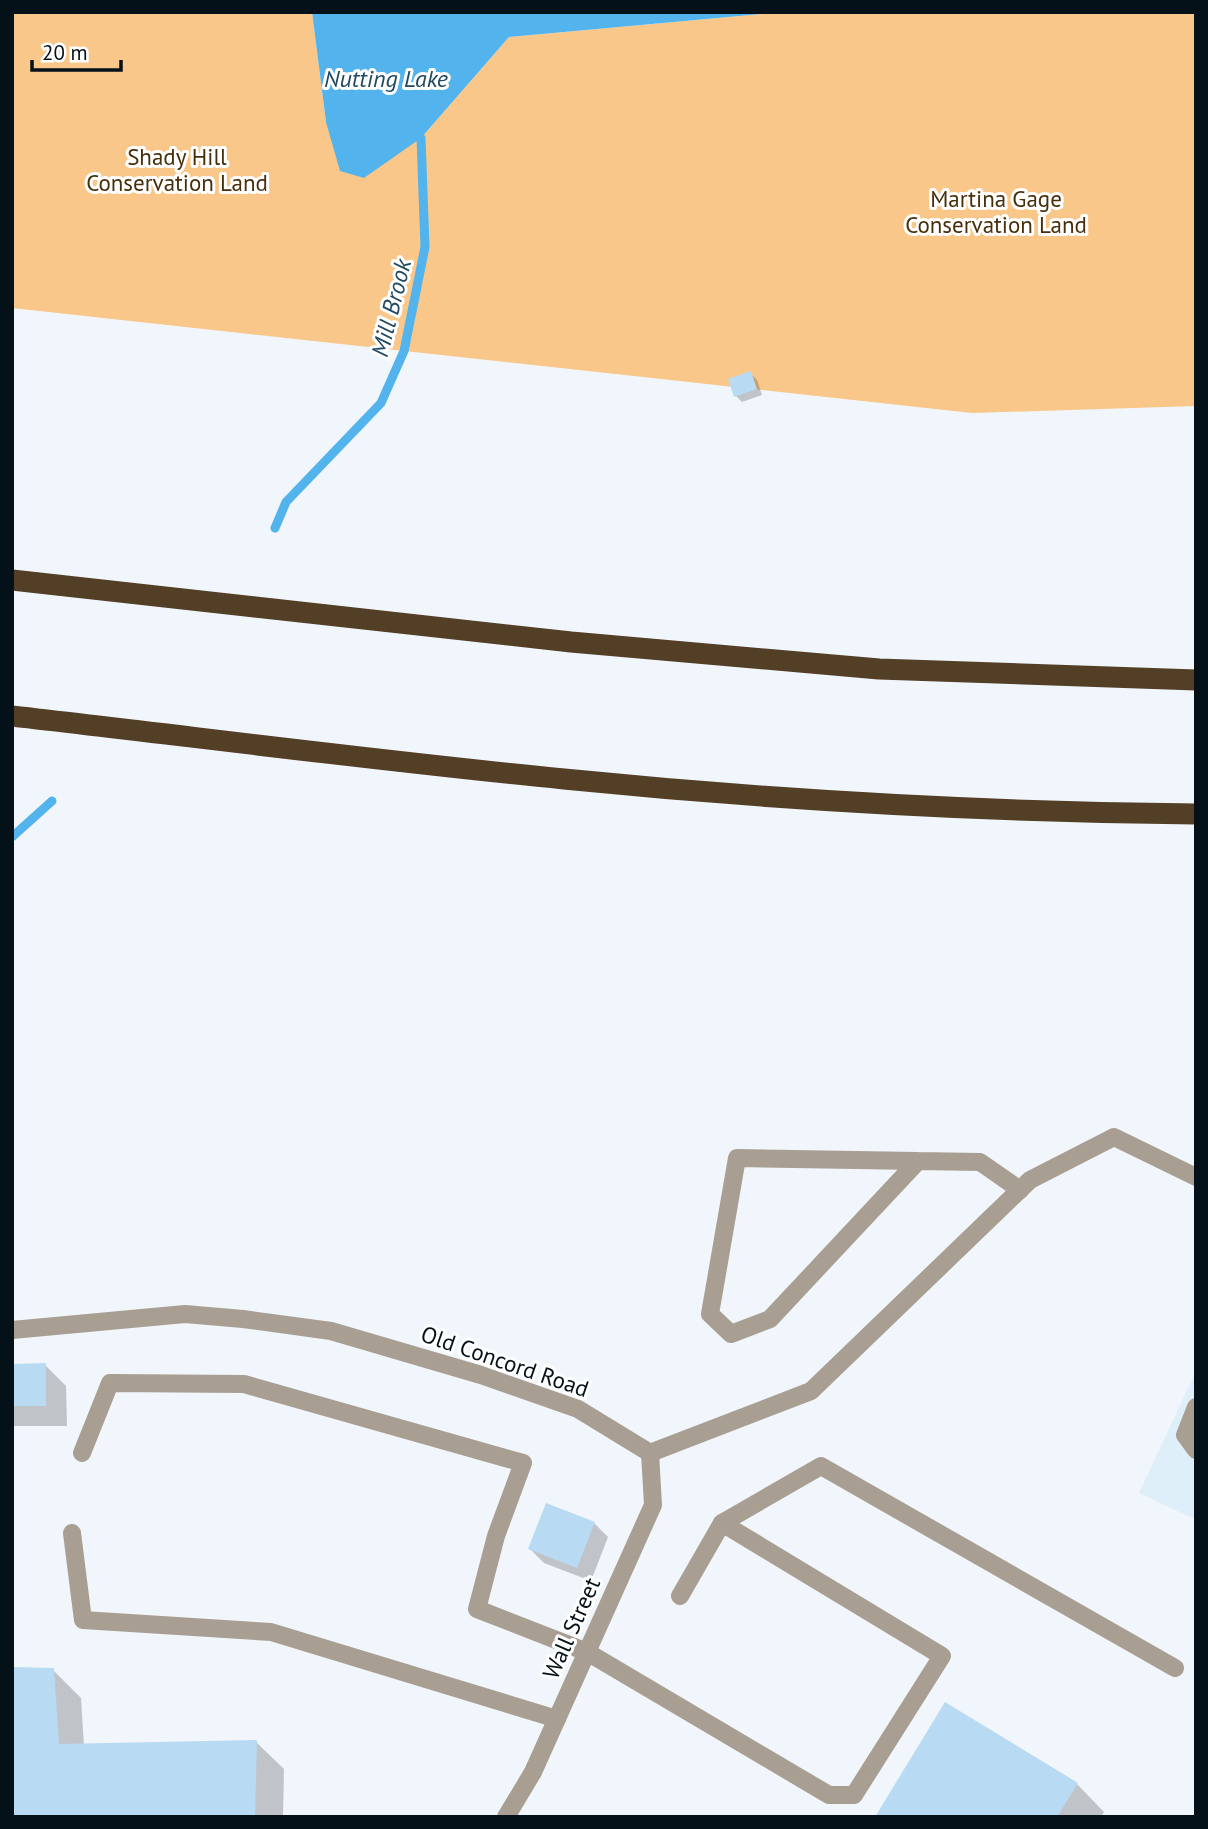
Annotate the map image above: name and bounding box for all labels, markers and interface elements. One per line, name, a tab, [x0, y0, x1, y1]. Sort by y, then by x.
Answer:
scale bar	[32, 28, 121, 72]
text: 20 m	[42, 39, 88, 66]
water label: Nutting Lake	[324, 63, 448, 94]
park label: Shady Hill Conservation Land	[86, 142, 268, 197]
park label: Martina Gage Conservation Land	[905, 184, 1087, 239]
water label: Mill Brook	[364, 255, 418, 360]
street label: Old Concord Road	[417, 1319, 593, 1403]
street label: Wall Street	[536, 1573, 606, 1683]

